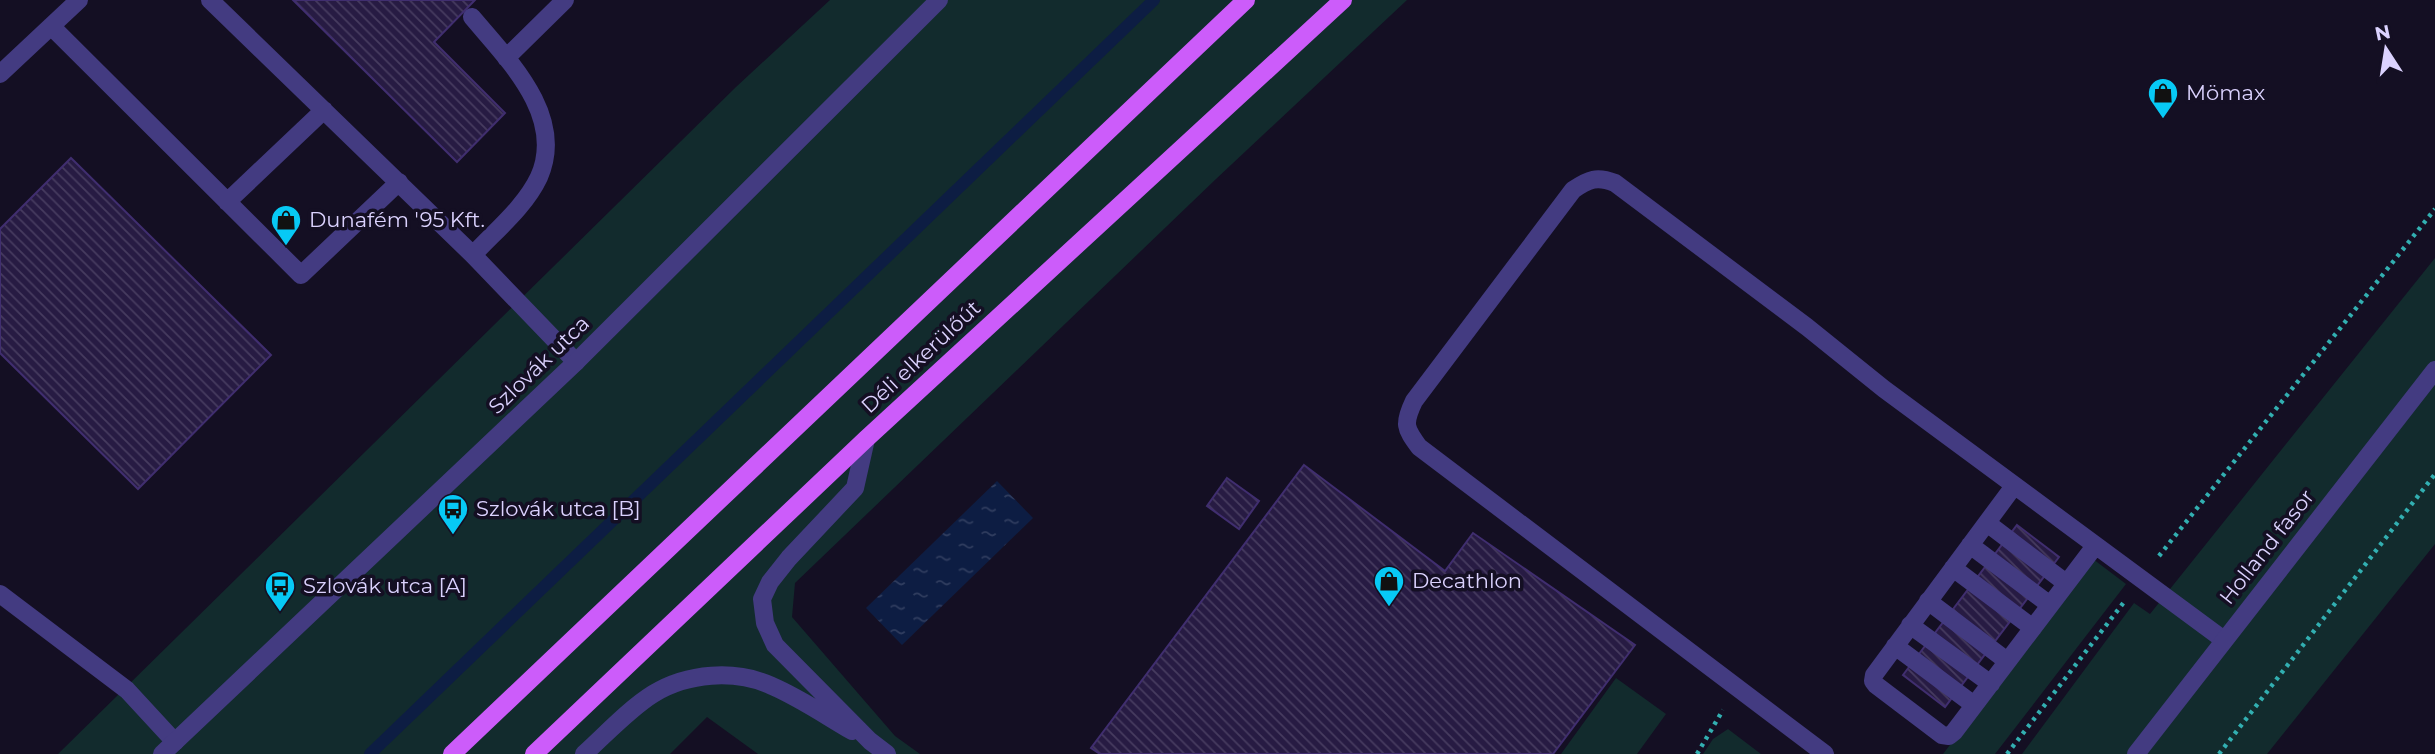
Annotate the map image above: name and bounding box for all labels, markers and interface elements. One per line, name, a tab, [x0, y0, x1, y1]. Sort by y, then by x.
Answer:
north arrow	[2351, 14, 2421, 84]
text: N	[2373, 20, 2392, 46]
shop icon: Mömax	[2146, 76, 2180, 120]
place label: Mömax	[2186, 80, 2265, 105]
shop icon: Dunafém '95 Kft.	[269, 203, 303, 247]
place label: Dunafém '95 Kft.	[309, 207, 485, 232]
street label: Déli elkerülőút	[856, 295, 985, 418]
street label: Szlovák utca	[483, 310, 594, 419]
street label: Holland fasor	[2214, 484, 2319, 609]
bus stop icon: Szlovák utca [B]	[436, 492, 470, 536]
place label: Szlovák utca [B]	[476, 496, 641, 521]
shop icon: Decathlon	[1372, 564, 1406, 608]
place label: Decathlon	[1412, 568, 1522, 593]
bus stop icon: Szlovák utca [A]	[263, 569, 297, 613]
place label: Szlovák utca [A]	[303, 573, 467, 598]

